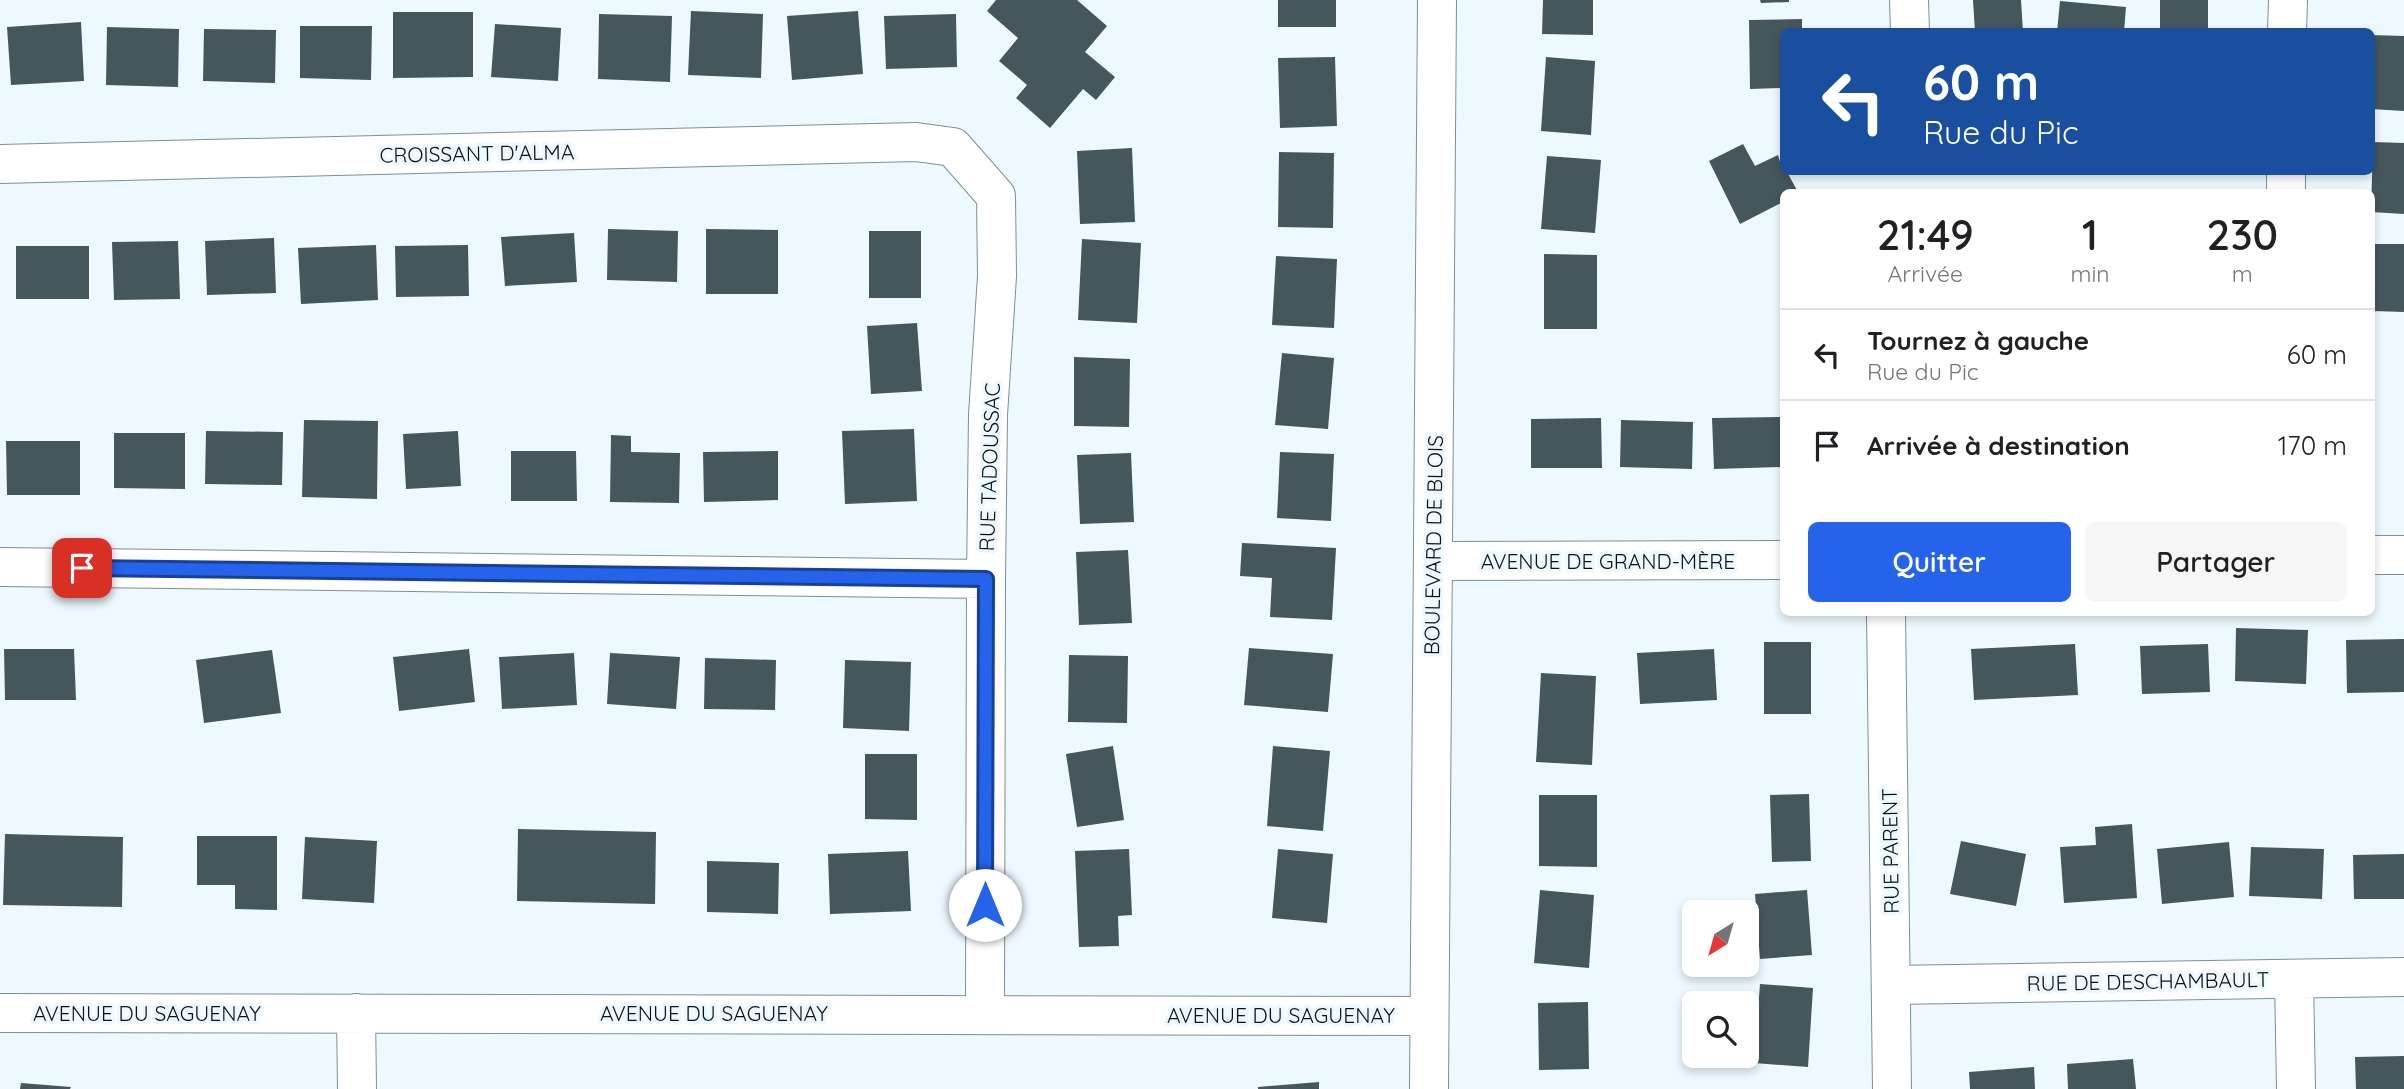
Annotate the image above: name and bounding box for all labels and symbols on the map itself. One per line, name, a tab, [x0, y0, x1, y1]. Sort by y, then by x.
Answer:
street label: CROISSANT D'ALMA	[379, 138, 575, 168]
street label: RUE TADOUSSAC	[973, 382, 1005, 552]
street label: BOULEVARD DE BLOIS	[1418, 435, 1448, 655]
pin	[52, 538, 112, 598]
street label: AVENUE DE GRAND-MÈRE	[1481, 548, 1735, 574]
street label: RUE PARENT	[1876, 788, 1904, 914]
position arrow	[948, 868, 1022, 942]
north arrow	[1682, 900, 1759, 976]
street label: RUE DE DESCHAMBAULT	[2026, 966, 2270, 996]
street label: AVENUE DU SAGUENAY	[33, 1000, 261, 1026]
street label: AVENUE DU SAGUENAY	[600, 1000, 828, 1026]
street label: AVENUE DU SAGUENAY	[1167, 1002, 1395, 1028]

